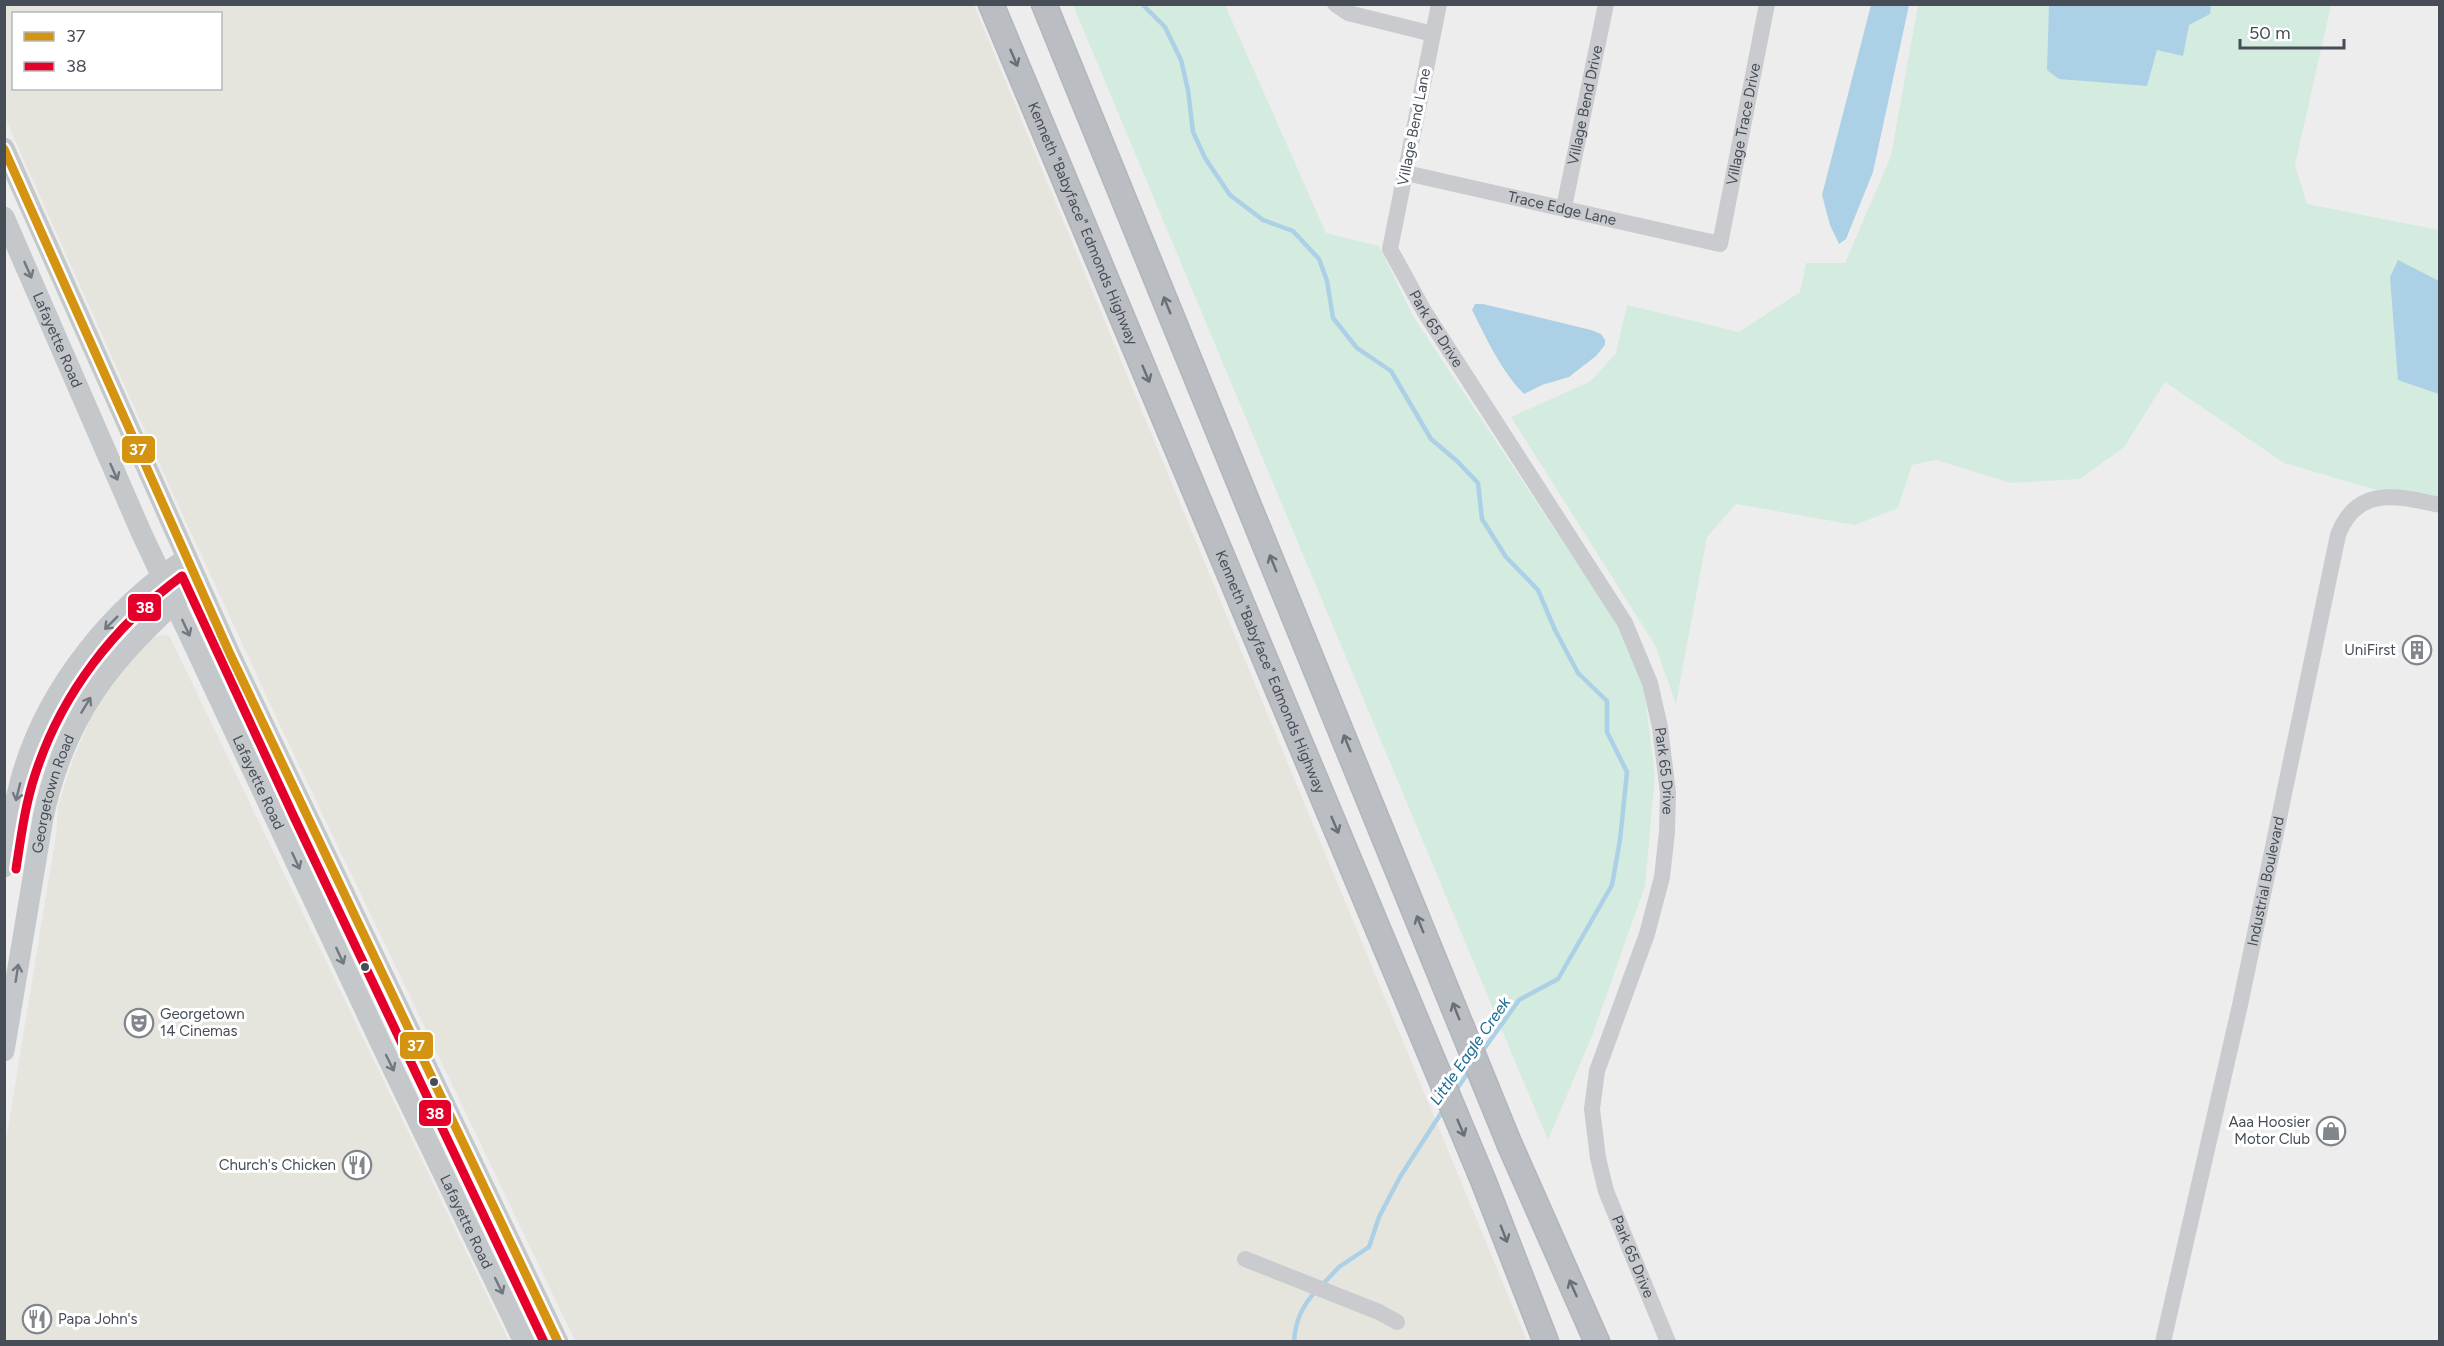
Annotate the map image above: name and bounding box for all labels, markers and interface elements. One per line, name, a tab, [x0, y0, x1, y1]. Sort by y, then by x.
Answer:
legend	[12, 12, 222, 90]
scale bar	[2240, 12, 2344, 50]
text: 50 m	[2249, 22, 2291, 44]
text: 37	[66, 25, 86, 47]
street label: Village Bend Drive	[1564, 44, 1606, 167]
one-way arrow	[1009, 49, 1020, 67]
text: 38	[66, 55, 87, 77]
street label: Village Trace Drive	[1723, 62, 1764, 187]
street label: Village Bend Lane	[1394, 67, 1434, 187]
street label: Kenneth "Babyface" Edmonds Highway	[1024, 99, 1142, 348]
street label: Trace Edge Lane	[1506, 187, 1618, 229]
one-way arrow	[23, 261, 34, 279]
street label: Park 65 Drive	[1405, 287, 1467, 371]
street label: Lafayette Road	[29, 289, 86, 390]
one-way arrow	[1161, 296, 1172, 314]
one-way arrow	[1141, 364, 1152, 383]
line badge: 37	[121, 435, 156, 464]
text: 37	[129, 440, 147, 459]
one-way arrow	[109, 462, 120, 480]
street label: Kenneth "Babyface" Edmonds Highway	[1212, 548, 1329, 796]
one-way arrow	[1267, 554, 1278, 573]
line badge: 38	[127, 593, 162, 622]
text: 38	[136, 598, 155, 617]
one-way arrow	[104, 616, 119, 631]
one-way arrow	[180, 619, 192, 637]
building icon: UniFirst	[2401, 634, 2433, 666]
place label: UniFirst	[2344, 641, 2396, 659]
one-way arrow	[80, 697, 92, 714]
street label: Park 65 Drive	[1651, 726, 1677, 815]
street label: Georgetown Road	[28, 732, 78, 855]
street label: Lafayette Road	[229, 732, 288, 832]
one-way arrow	[1341, 735, 1352, 753]
one-way arrow	[12, 782, 23, 801]
one-way arrow	[1330, 815, 1341, 834]
street label: Industrial Boulevard	[2243, 815, 2288, 948]
one-way arrow	[291, 852, 303, 870]
one-way arrow	[1414, 915, 1425, 934]
one-way arrow	[335, 946, 347, 964]
unlabelled marker	[359, 961, 371, 973]
one-way arrow	[12, 963, 23, 983]
water label: Little Eagle Creek	[1426, 992, 1515, 1109]
one-way arrow	[1450, 1002, 1461, 1020]
place label: Georgetown 14 Cinemas	[160, 1005, 245, 1040]
theatre icon: Georgetown 14 Cinemas	[123, 1007, 155, 1039]
line badge: 37	[399, 1031, 434, 1060]
text: 37	[407, 1036, 425, 1055]
one-way arrow	[385, 1053, 397, 1071]
unlabelled marker	[428, 1076, 440, 1088]
line badge: 38	[418, 1099, 452, 1127]
text: 38	[426, 1104, 445, 1123]
place label: Aaa Hoosier Motor Club	[2229, 1113, 2310, 1148]
shop icon: Aaa Hoosier Motor Club	[2315, 1115, 2347, 1147]
one-way arrow	[1456, 1118, 1467, 1136]
restaurant icon: Church's Chicken	[341, 1149, 373, 1181]
place label: Church's Chicken	[219, 1156, 336, 1174]
street label: Lafayette Road	[436, 1172, 496, 1272]
street label: Park 65 Drive	[1608, 1213, 1658, 1301]
one-way arrow	[1499, 1224, 1510, 1243]
one-way arrow	[494, 1276, 505, 1294]
one-way arrow	[1567, 1279, 1578, 1298]
restaurant icon: Papa John's	[21, 1303, 53, 1335]
place label: Papa John's	[58, 1310, 138, 1328]

